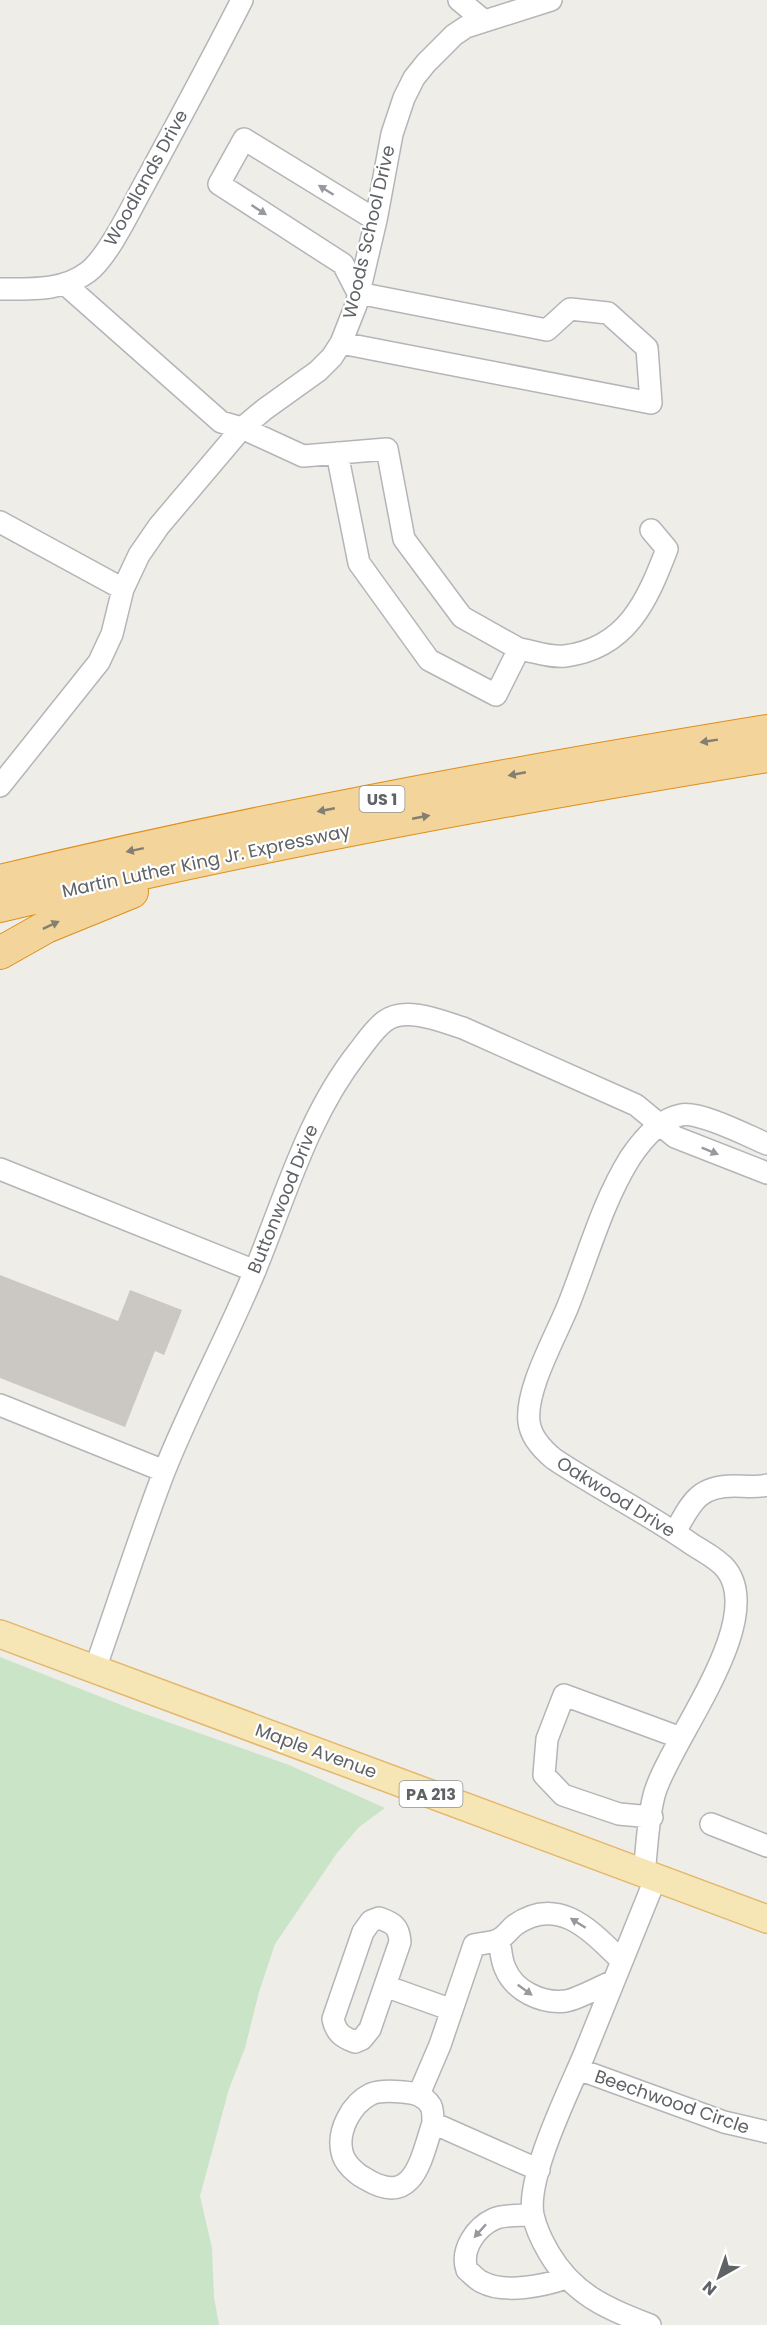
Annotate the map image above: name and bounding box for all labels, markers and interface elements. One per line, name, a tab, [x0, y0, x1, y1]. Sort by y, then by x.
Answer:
street label: Woodlands Drive	[98, 105, 193, 250]
street label: Woods School Drive	[336, 143, 401, 321]
one-way arrow	[318, 184, 334, 195]
one-way arrow	[251, 204, 267, 215]
one-way arrow	[700, 736, 719, 745]
one-way arrow	[507, 769, 526, 778]
road number: US 1	[360, 786, 404, 812]
one-way arrow	[316, 806, 335, 816]
one-way arrow	[412, 812, 431, 821]
street label: Martin Luther King Jr. Expressway	[59, 818, 352, 903]
one-way arrow	[125, 846, 144, 856]
one-way arrow	[43, 921, 60, 930]
street label: Buttonwood Drive	[241, 1121, 324, 1277]
one-way arrow	[701, 1147, 719, 1156]
street label: Oakwood Drive	[552, 1450, 680, 1543]
street label: Maple Avenue	[252, 1717, 381, 1784]
road number: PA 213	[400, 1781, 462, 1807]
one-way arrow	[570, 1917, 586, 1928]
one-way arrow	[516, 1984, 532, 1996]
street label: Beechwood Circle	[591, 2063, 753, 2140]
one-way arrow	[474, 2223, 487, 2238]
north arrow	[689, 2247, 749, 2307]
text: N	[698, 2275, 722, 2301]

